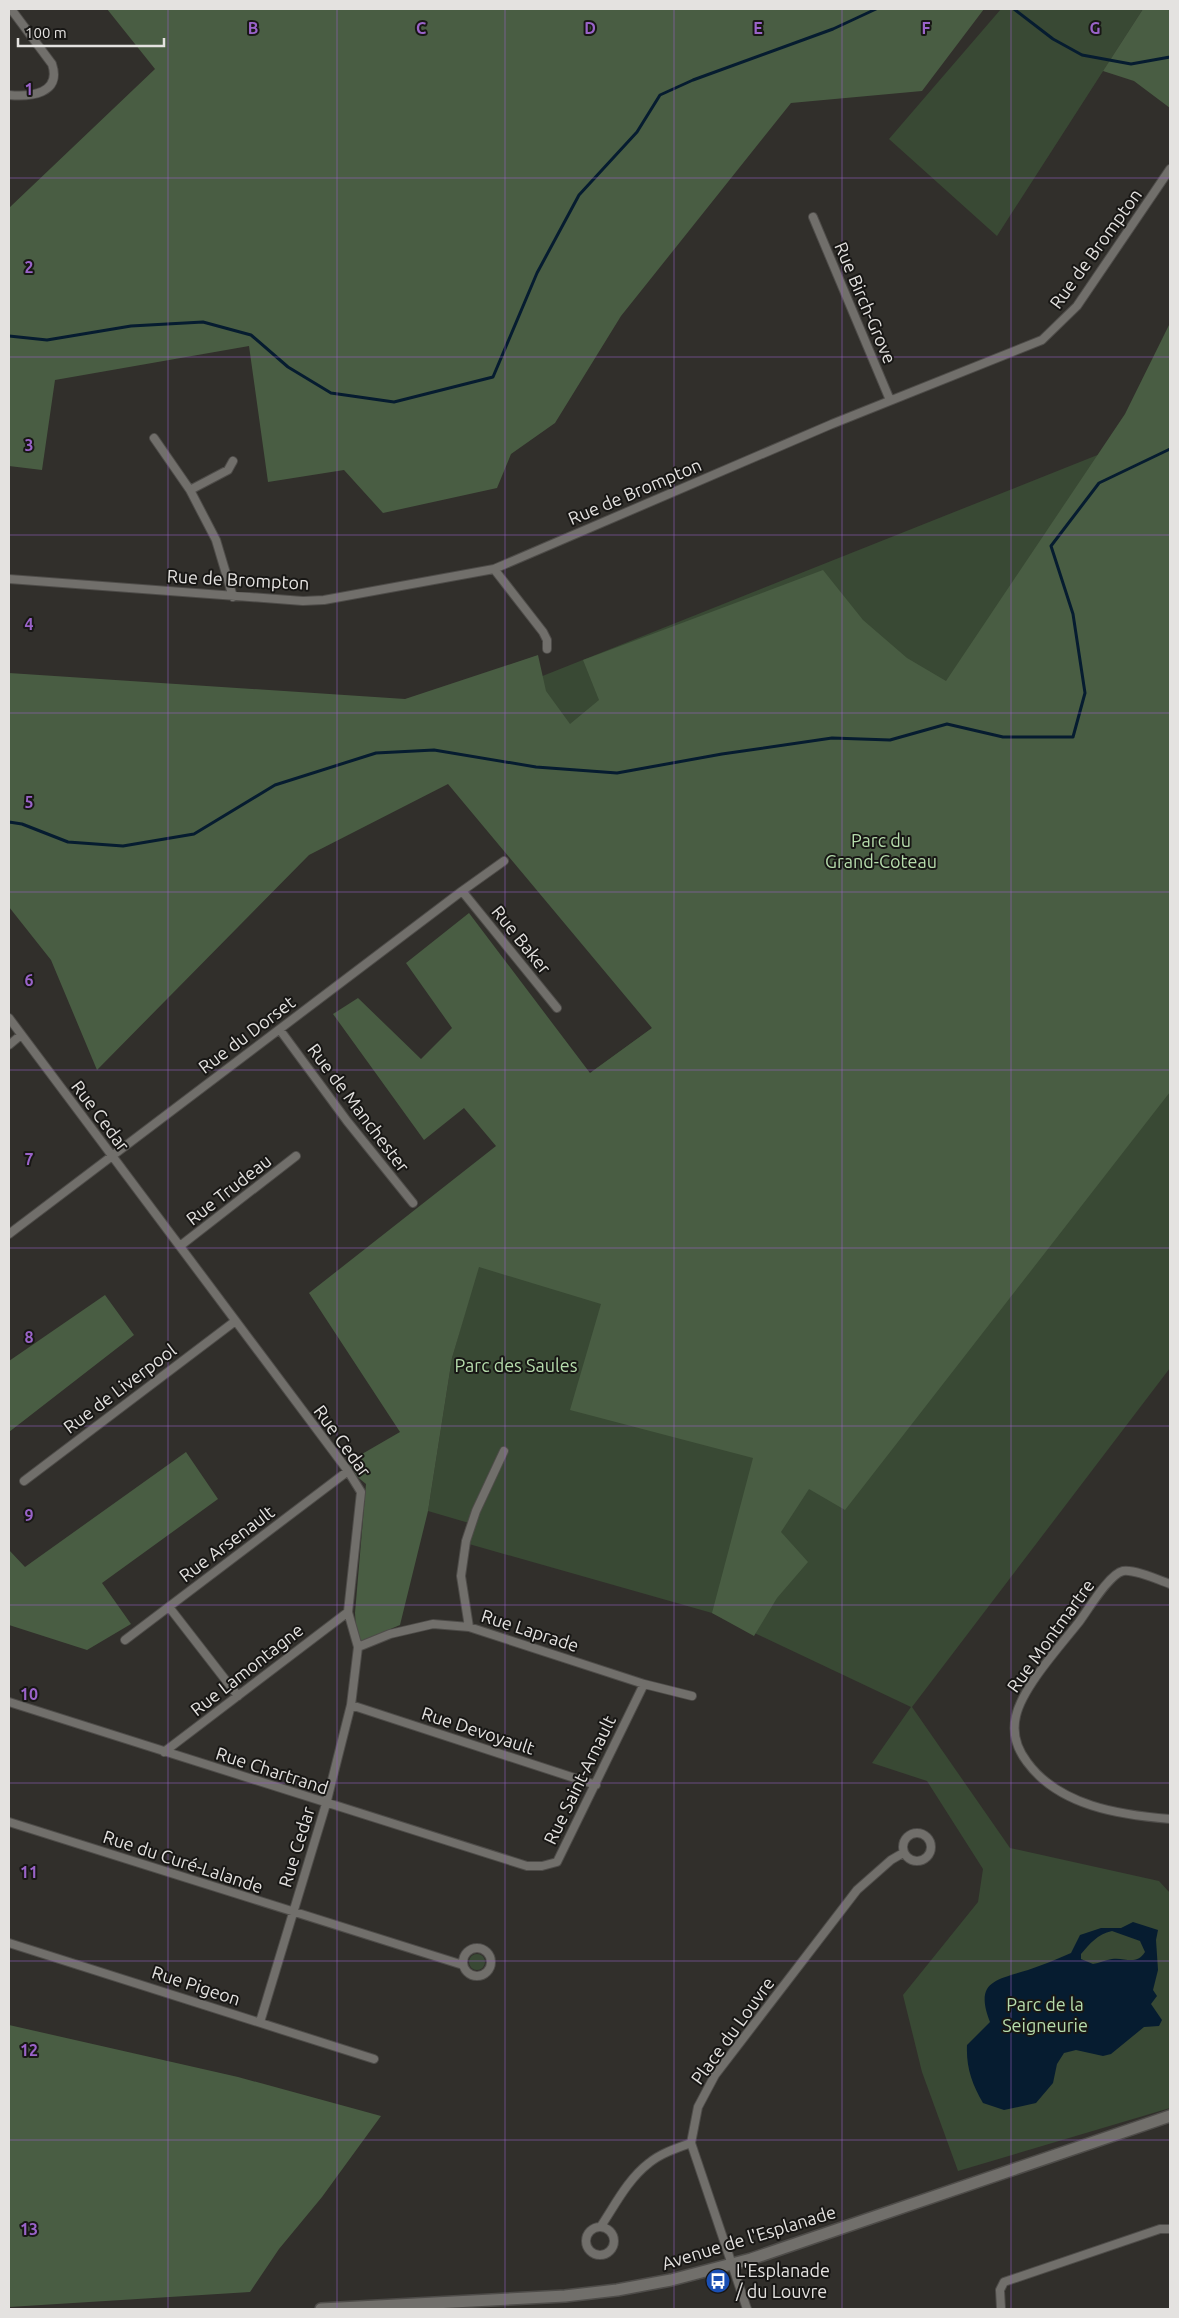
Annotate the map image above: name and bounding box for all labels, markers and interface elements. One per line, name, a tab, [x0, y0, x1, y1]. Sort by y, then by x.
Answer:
scale bar	[18, 15, 164, 47]
text: B	[248, 19, 258, 37]
text: C	[416, 19, 426, 37]
text: D	[584, 19, 596, 37]
text: E	[753, 19, 763, 37]
text: F	[922, 19, 931, 37]
text: G	[1089, 19, 1101, 37]
text: 100 m	[25, 24, 67, 41]
text: 1	[24, 80, 34, 98]
street label: Rue de Brompton	[1045, 185, 1145, 312]
street label: Rue Birch-Grove	[831, 239, 901, 366]
text: 2	[24, 258, 34, 276]
text: 3	[24, 436, 34, 454]
street label: Rue de Brompton	[565, 454, 704, 528]
street label: Rue de Brompton	[166, 565, 310, 593]
text: 4	[24, 615, 34, 633]
text: 5	[24, 793, 34, 811]
park label: Parc du Grand-Coteau	[825, 830, 937, 871]
street label: Rue Baker	[488, 901, 555, 978]
text: 6	[24, 971, 34, 989]
street label: Rue du Dorset	[194, 991, 298, 1077]
street label: Rue de Manchester	[304, 1039, 414, 1176]
street label: Rue Cedar	[68, 1076, 134, 1155]
text: 7	[24, 1150, 34, 1168]
street label: Rue Trudeau	[182, 1150, 275, 1229]
text: 8	[24, 1328, 34, 1346]
street label: Rue de Liverpool	[59, 1339, 180, 1437]
park label: Parc des Saules	[455, 1355, 578, 1375]
street label: Rue Cedar	[310, 1401, 375, 1480]
street label: Rue Arsenault	[175, 1501, 278, 1585]
text: 9	[24, 1506, 34, 1524]
street label: Rue Montmartre	[1003, 1575, 1098, 1696]
street label: Rue Laprade	[479, 1605, 581, 1655]
street label: Rue Lamontagne	[186, 1619, 307, 1719]
text: 10	[20, 1685, 38, 1703]
street label: Rue Devoyault	[419, 1702, 537, 1758]
street label: Rue Saint-Arnault	[539, 1712, 619, 1847]
street label: Rue Chartrand	[214, 1742, 331, 1798]
street label: Rue Cedar	[274, 1804, 318, 1889]
street label: Rue du Curé-Lalande	[101, 1826, 266, 1896]
text: 11	[20, 1863, 38, 1881]
street label: Rue Pigeon	[150, 1961, 243, 2009]
street label: Place du Louvre	[687, 1973, 778, 2088]
park label: Parc de la Seigneurie	[1002, 1994, 1088, 2035]
text: 12	[20, 2041, 38, 2059]
street label: Avenue de l'Esplanade	[659, 2201, 838, 2273]
text: 13	[20, 2220, 38, 2238]
place label: L'Esplanade / du Louvre	[735, 2260, 830, 2301]
bus stop icon: L'Esplanade / du Louvre	[705, 2268, 731, 2294]

